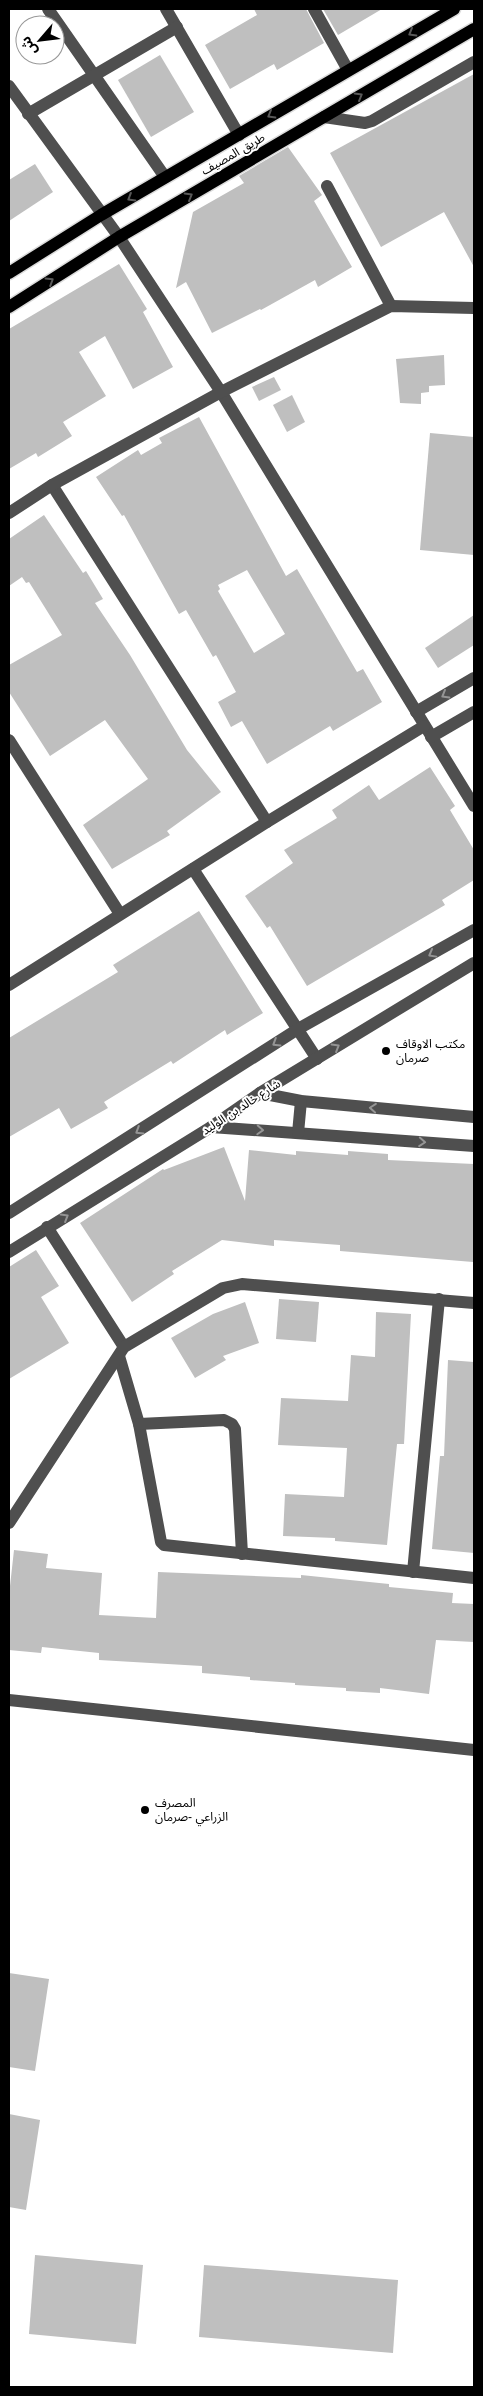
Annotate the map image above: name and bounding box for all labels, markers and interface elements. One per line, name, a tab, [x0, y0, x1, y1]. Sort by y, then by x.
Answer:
north arrow	[15, 15, 65, 65]
one-way arrow	[408, 27, 417, 37]
text: ش	[17, 34, 40, 58]
one-way arrow	[354, 93, 363, 103]
one-way arrow	[268, 109, 277, 119]
street label: طريق المصيف	[199, 130, 268, 179]
one-way arrow	[127, 191, 136, 201]
one-way arrow	[183, 193, 192, 203]
one-way arrow	[45, 277, 54, 287]
one-way arrow	[441, 689, 450, 699]
one-way arrow	[428, 947, 437, 957]
one-way arrow	[272, 1037, 281, 1047]
place label: مكتب الاوقاف صرمان	[396, 1037, 465, 1065]
one-way arrow	[330, 1044, 339, 1053]
marker: مكتب الاوقاف صرمان	[380, 1045, 392, 1057]
street label: شارع خالد بن الوليد	[199, 1076, 284, 1139]
one-way arrow	[369, 1102, 377, 1113]
one-way arrow	[135, 1124, 144, 1134]
one-way arrow	[256, 1125, 264, 1136]
one-way arrow	[418, 1136, 426, 1147]
one-way arrow	[59, 1213, 68, 1223]
place label: المصرف الزراعي -صرمان	[155, 1796, 228, 1827]
marker: المصرف الزراعي -صرمان	[139, 1804, 151, 1816]

